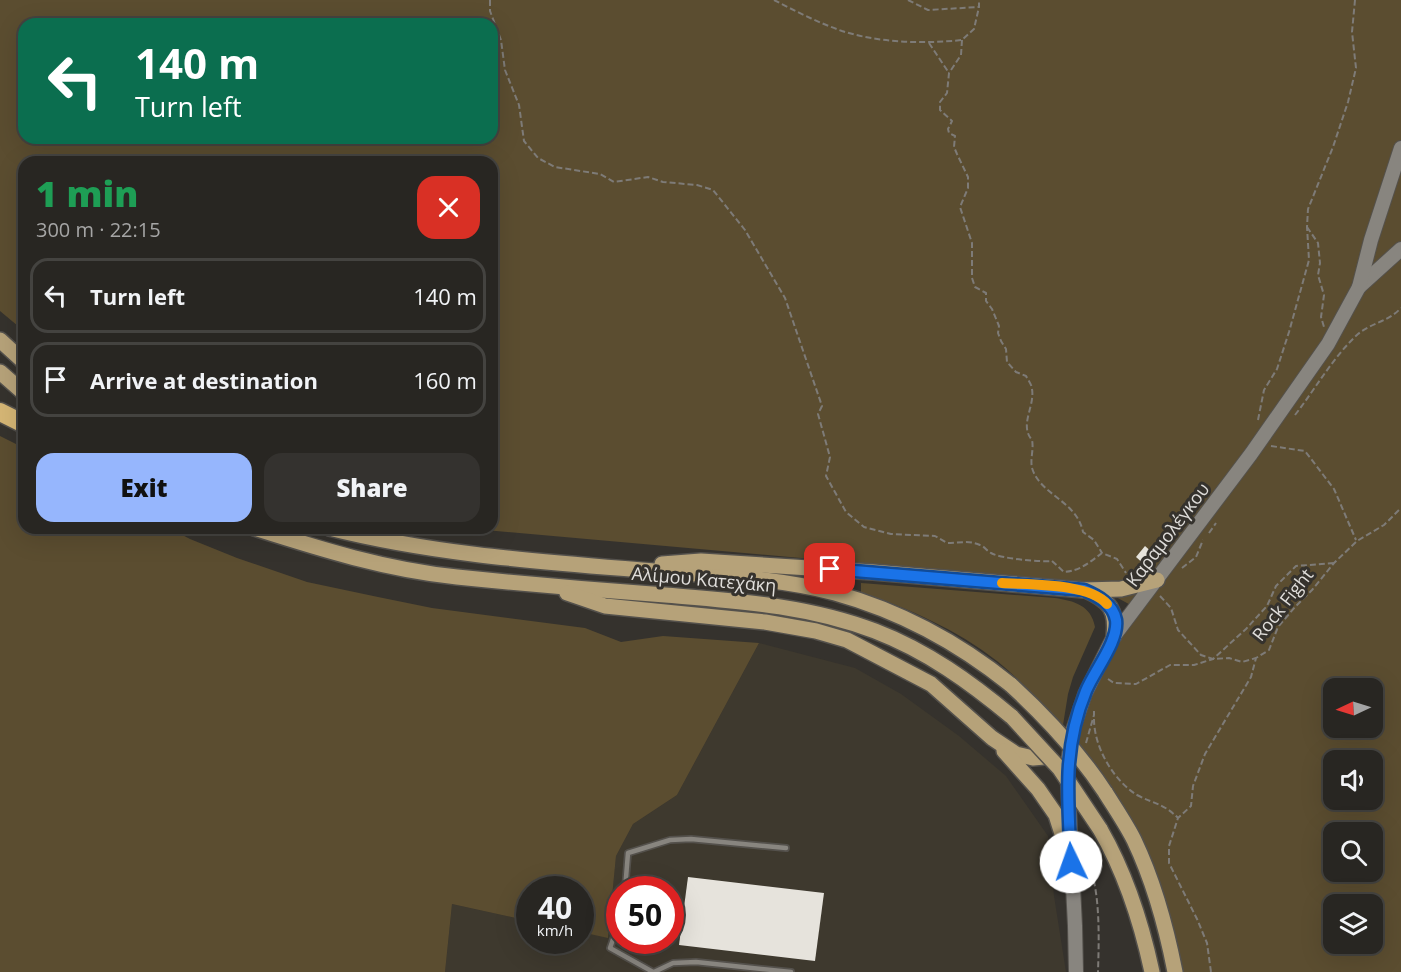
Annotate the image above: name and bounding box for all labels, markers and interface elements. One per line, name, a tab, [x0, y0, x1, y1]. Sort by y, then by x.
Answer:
text: 140 m	[135, 34, 259, 91]
icon: left	[36, 42, 114, 120]
text: Turn left	[135, 88, 242, 125]
text: 1 min	[36, 169, 138, 218]
button: close	[417, 176, 480, 239]
text: 300 m · 22:15	[36, 216, 161, 243]
icon: left	[39, 279, 72, 312]
text: Turn left	[90, 281, 185, 311]
text: 140 m	[413, 281, 477, 311]
icon: arrive	[39, 363, 72, 396]
text: Arrive at destination	[90, 365, 318, 395]
text: 160 m	[413, 365, 477, 395]
button: Exit	[36, 453, 252, 522]
button: Share	[264, 453, 480, 522]
street label: Καραμολέγκου	[1120, 477, 1214, 591]
pin	[804, 543, 855, 594]
icon: arrive	[813, 552, 846, 585]
street label: Αλίμου Κατεχάκη	[631, 561, 777, 597]
street label: Rock Fight	[1246, 563, 1318, 646]
north arrow	[1323, 678, 1383, 738]
map controls	[1323, 678, 1383, 954]
button: sound	[1323, 750, 1383, 810]
button: search	[1323, 822, 1383, 882]
position arrow	[1039, 830, 1103, 894]
speed limit sign: 50	[606, 876, 684, 954]
text: 40	[538, 887, 572, 928]
button: layers	[1323, 894, 1383, 954]
text: km/h	[537, 920, 573, 940]

